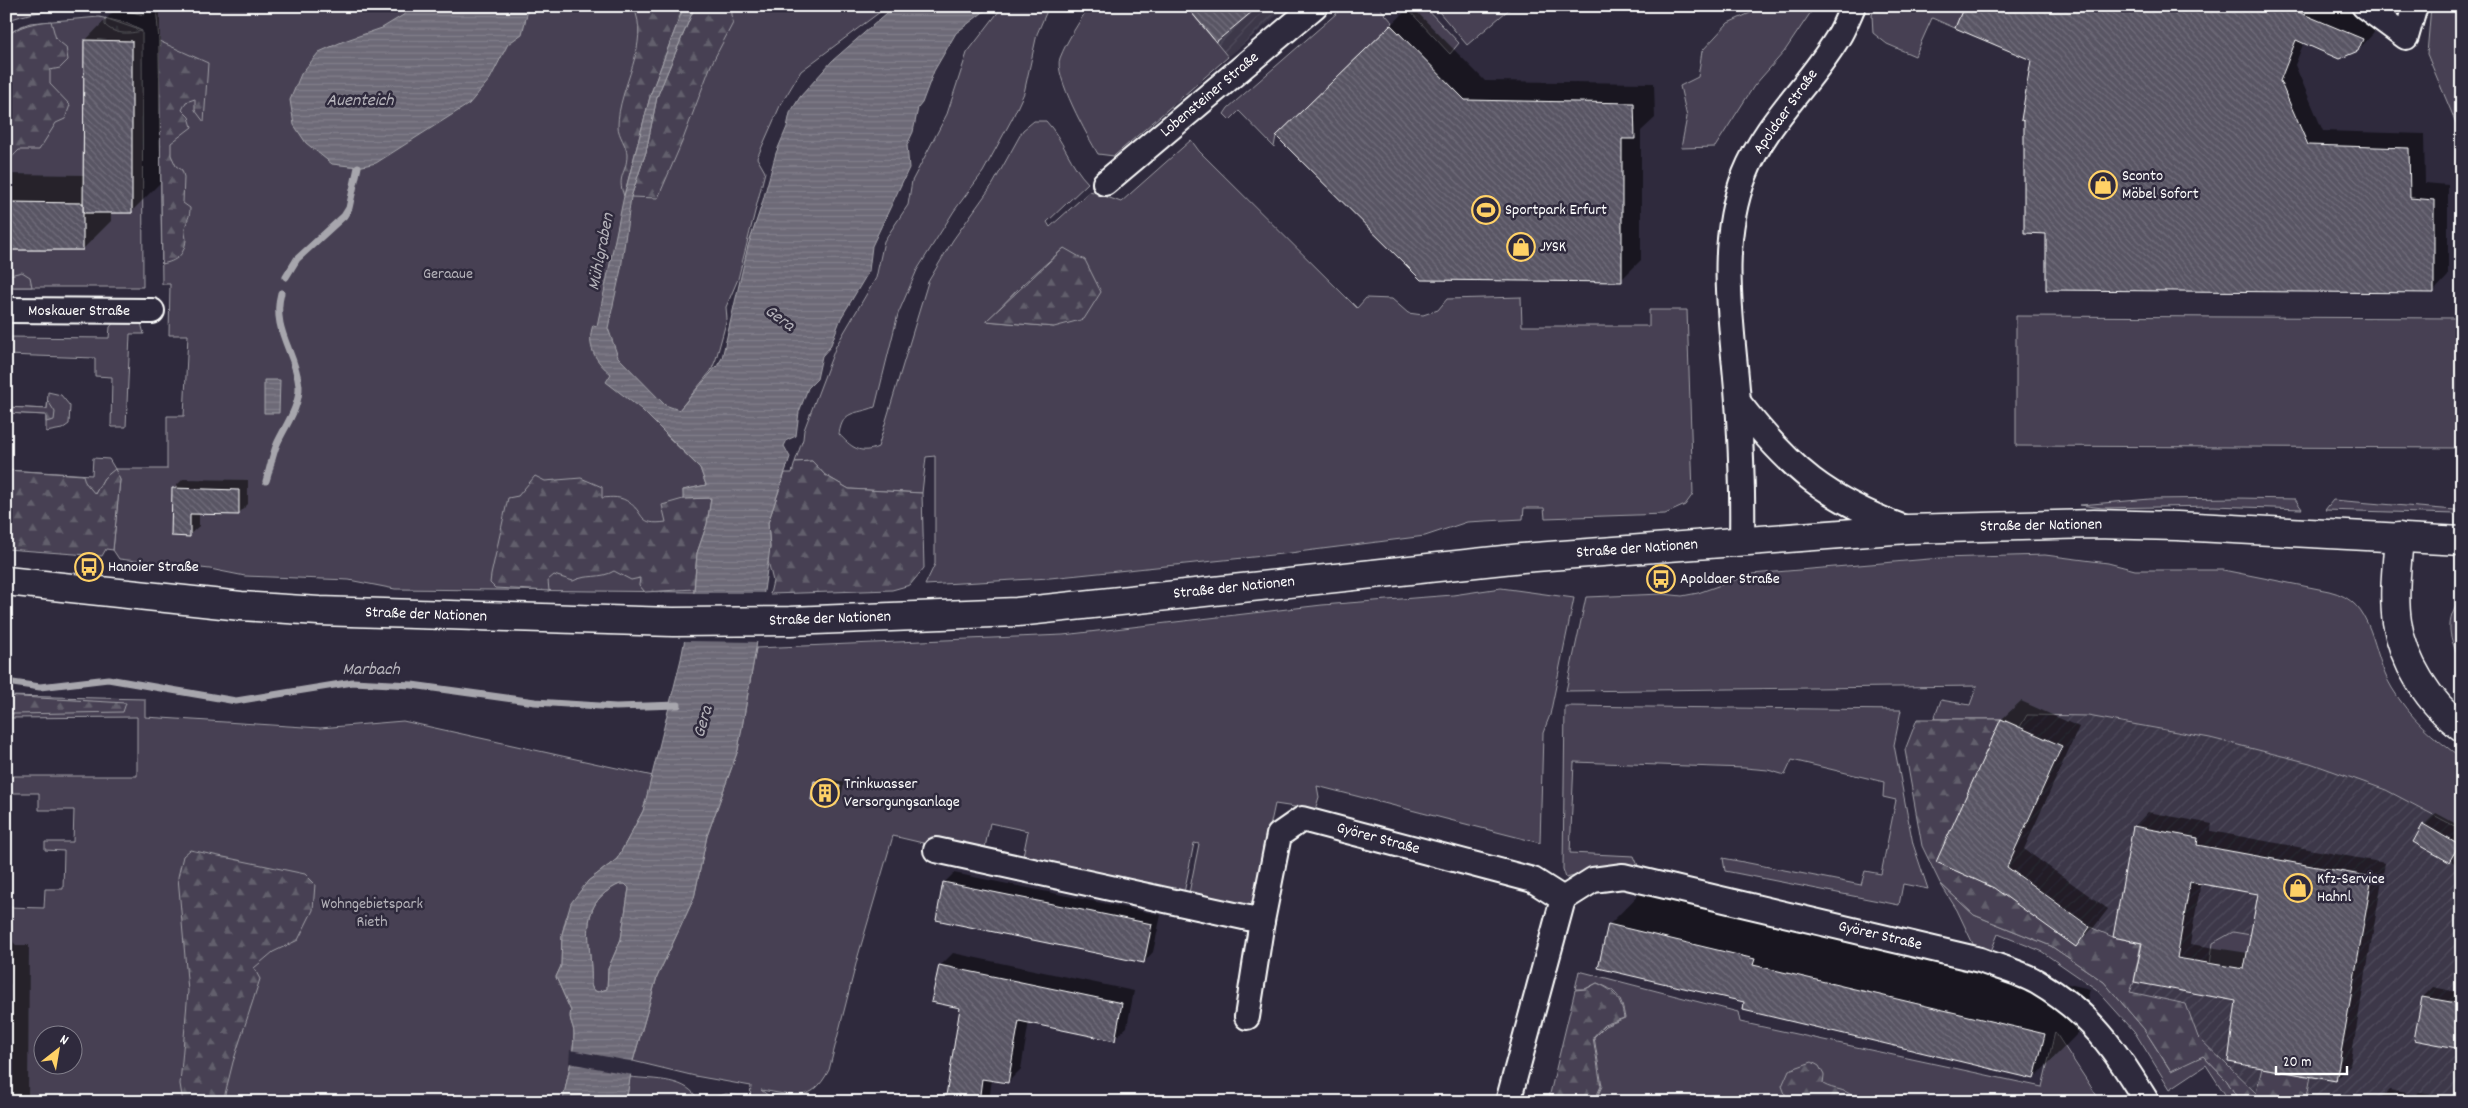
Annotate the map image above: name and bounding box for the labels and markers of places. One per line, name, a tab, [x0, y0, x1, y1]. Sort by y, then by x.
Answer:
place label: Sconto Möbel Sofort	[2122, 165, 2199, 206]
shop icon: Sconto Möbel Sofort	[2088, 170, 2118, 200]
sports icon: Sportpark Erfurt	[1471, 195, 1501, 225]
place label: Sportpark Erfurt	[1505, 199, 1607, 222]
shop icon: JYSK	[1506, 232, 1536, 262]
place label: JYSK	[1540, 236, 1566, 259]
bus stop icon: Hanoier Straße	[74, 552, 104, 582]
place label: Hanoier Straße	[108, 556, 199, 579]
bus stop icon: Apoldaer Straße	[1646, 564, 1676, 594]
place label: Apoldaer Straße	[1680, 568, 1780, 591]
place label: Trinkwasser Versorgungsanlage	[844, 773, 960, 814]
building icon: Trinkwasser Versorgungsanlage	[810, 778, 840, 808]
place label: Kfz-Service Hahnl	[2317, 868, 2385, 909]
shop icon: Kfz-Service Hahnl	[2283, 873, 2313, 903]

